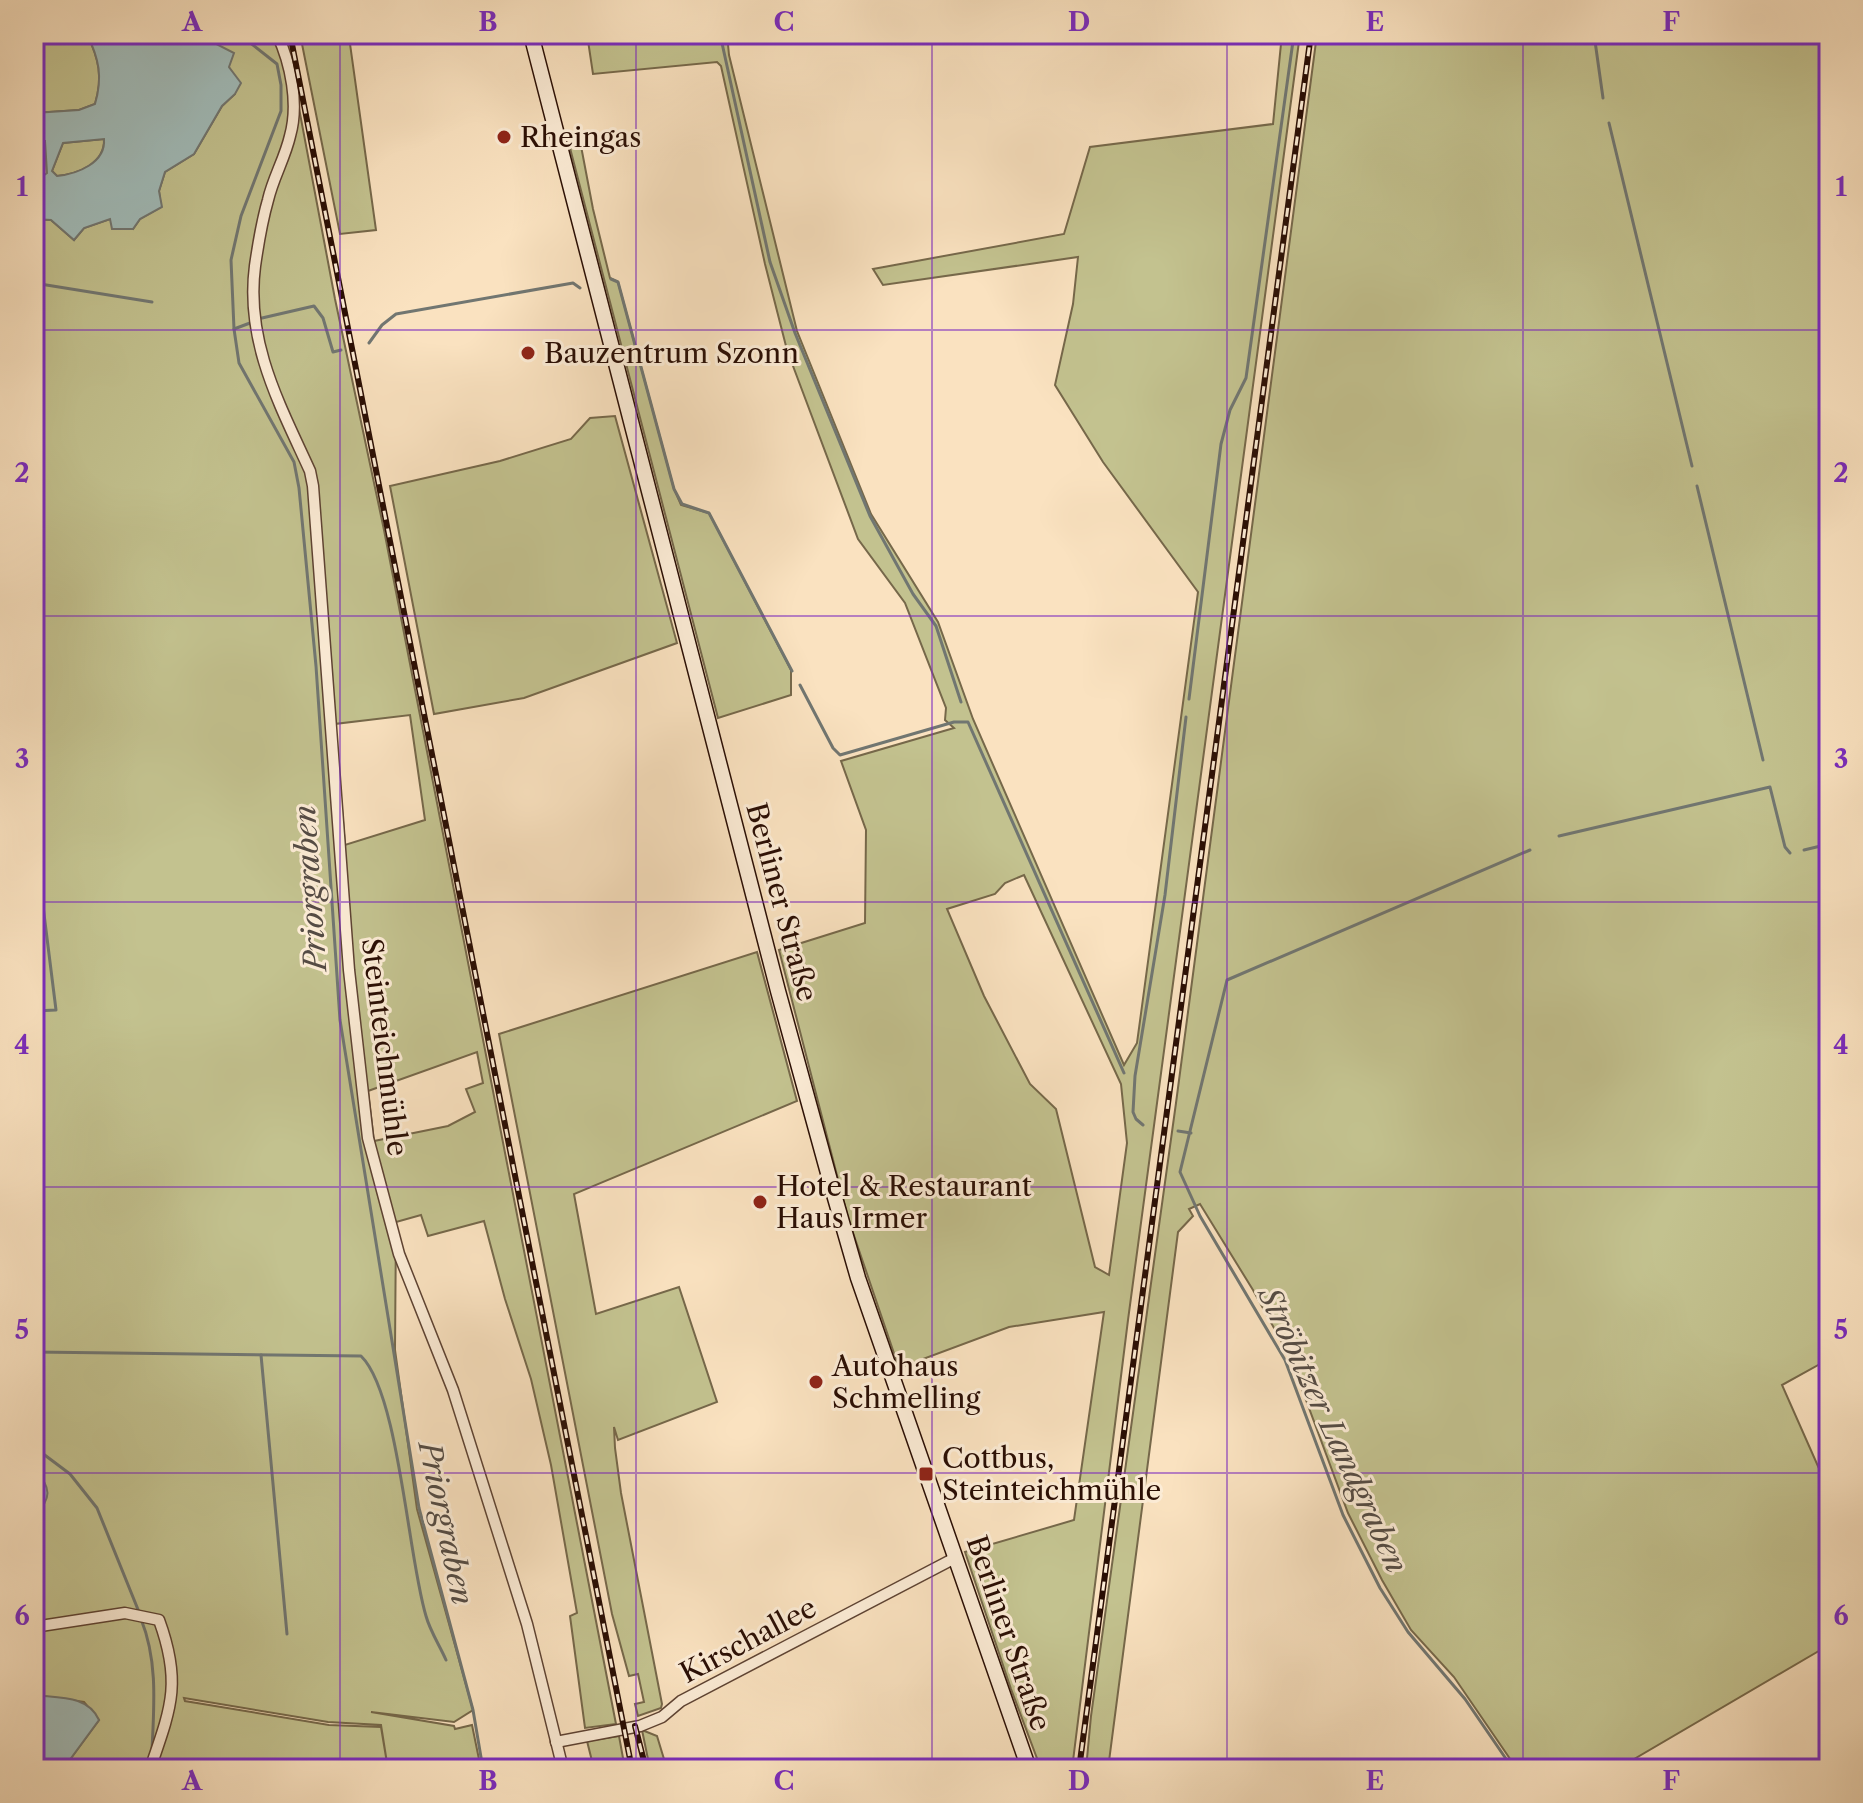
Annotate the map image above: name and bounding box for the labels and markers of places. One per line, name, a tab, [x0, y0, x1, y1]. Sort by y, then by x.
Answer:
place label: Rheingas	[520, 120, 641, 154]
marker: Rheingas	[495, 128, 513, 146]
place label: Bauzentrum Szonn	[544, 336, 799, 370]
marker: Bauzentrum Szonn	[519, 344, 537, 362]
place label: Hotel & Restaurant Haus Irmer	[776, 1169, 1032, 1235]
marker: Hotel & Restaurant Haus Irmer	[751, 1193, 769, 1211]
place label: Autohaus Schmelling	[831, 1349, 980, 1415]
marker: Autohaus Schmelling	[807, 1373, 825, 1391]
place label: Cottbus, Steinteichmühle	[942, 1441, 1161, 1507]
marker: Cottbus, Steinteichmühle	[917, 1465, 935, 1483]

